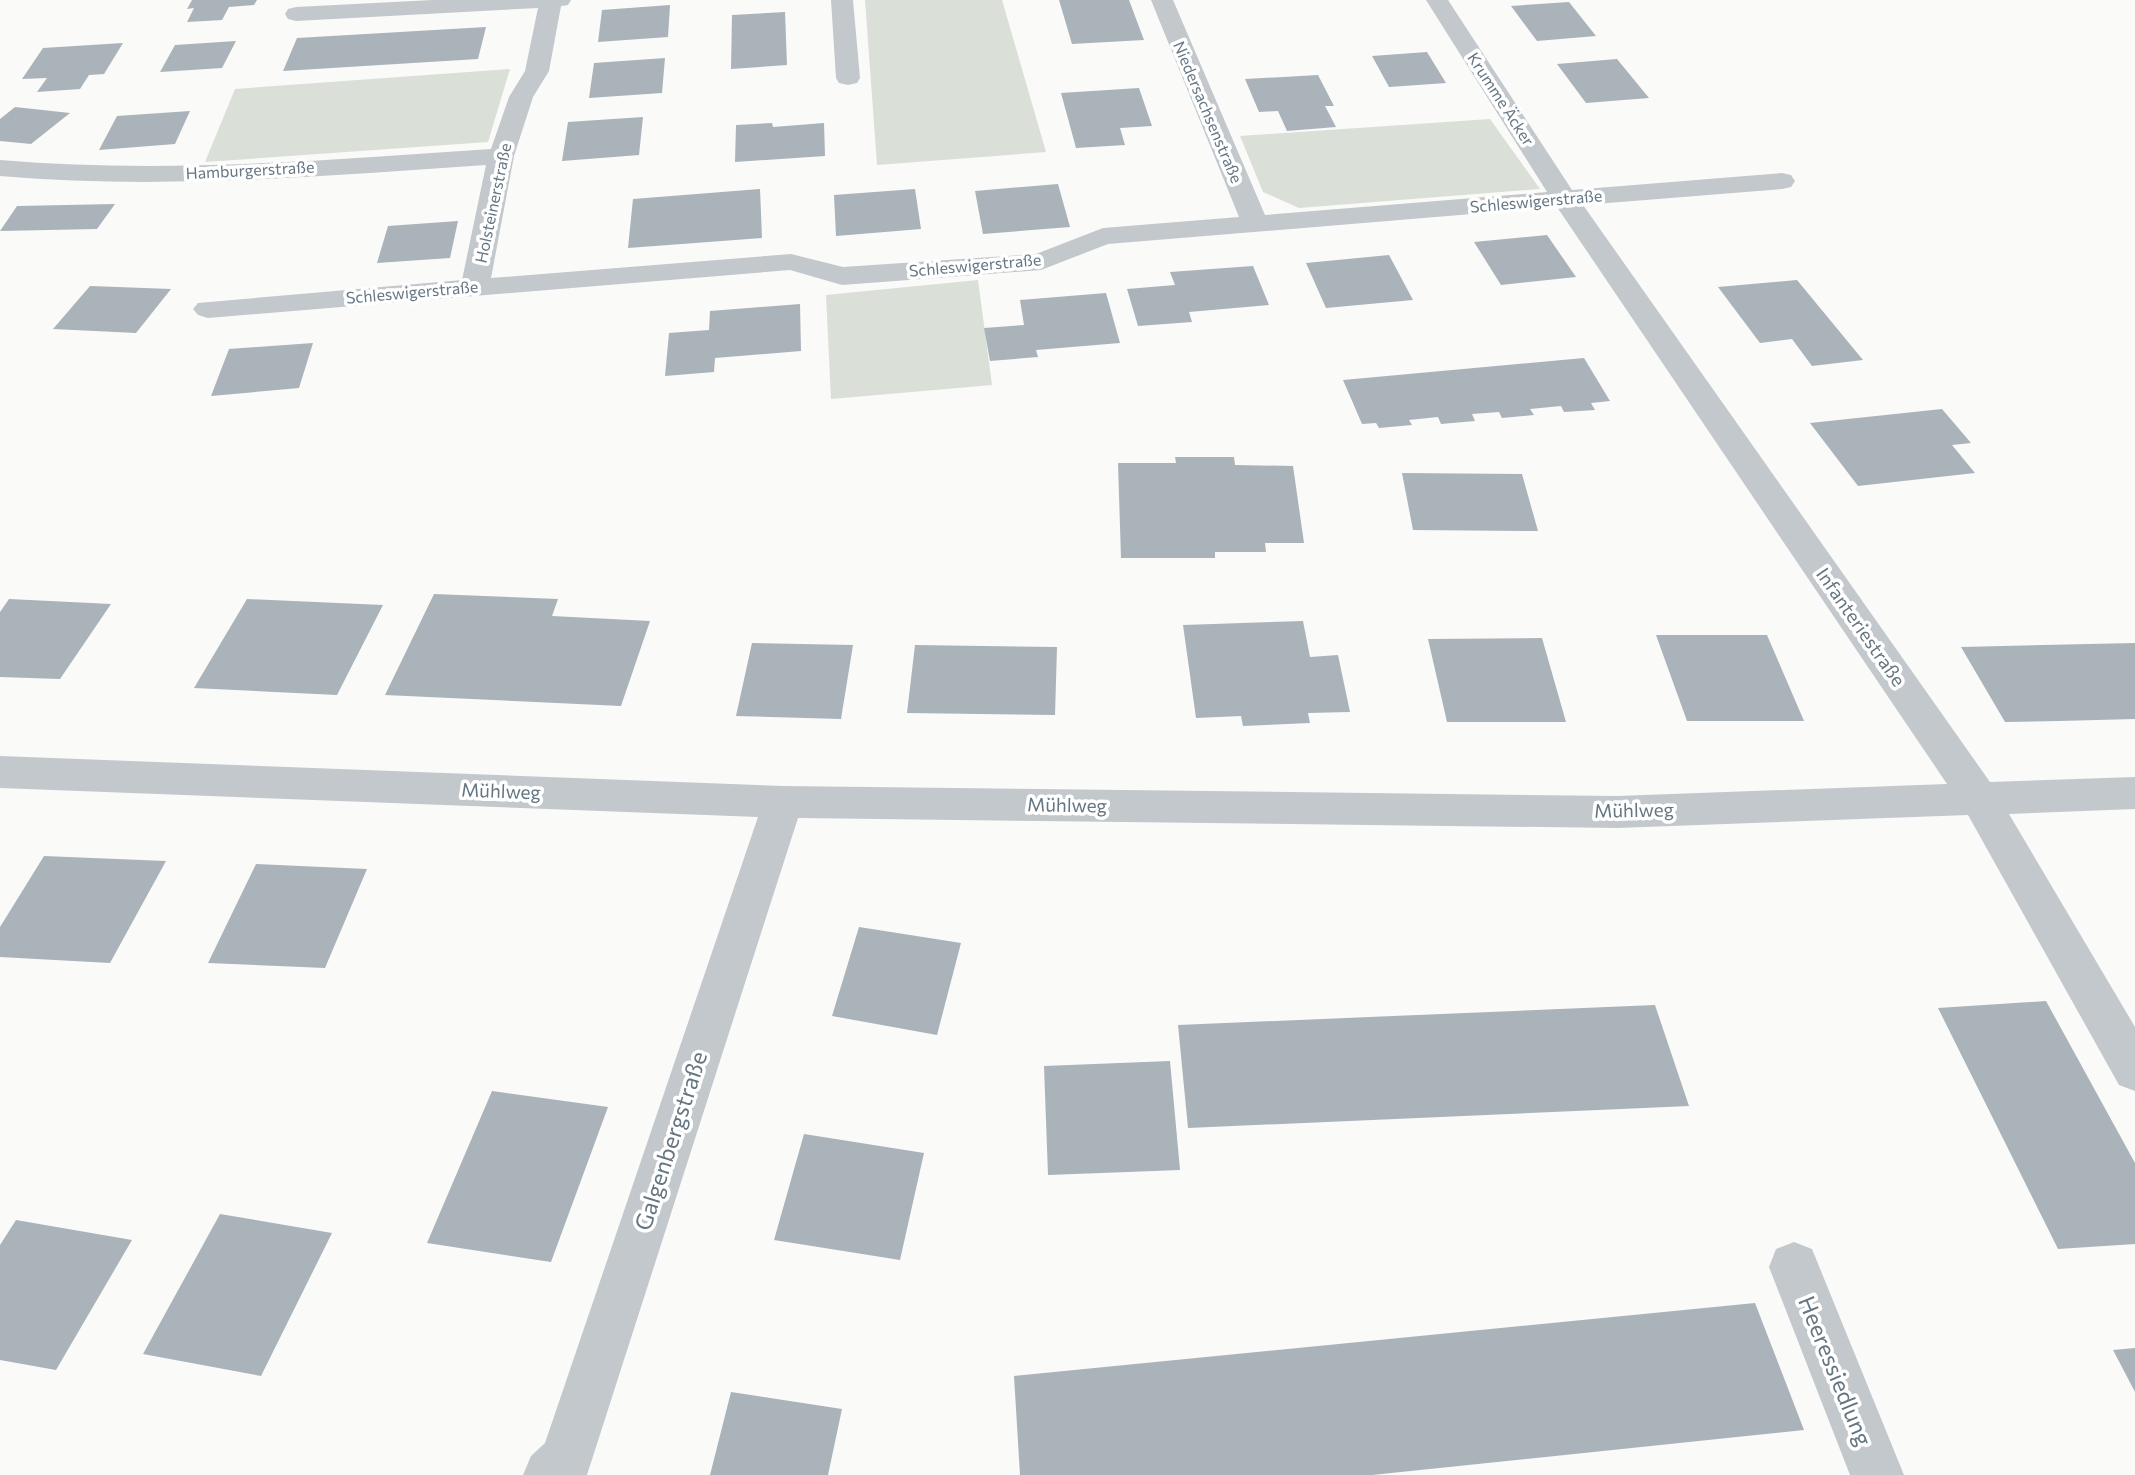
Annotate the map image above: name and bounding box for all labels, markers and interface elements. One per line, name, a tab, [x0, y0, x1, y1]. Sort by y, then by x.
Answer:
street label: Niedersachsenstraße	[1170, 38, 1247, 186]
street label: Krumme Äcker	[1464, 49, 1539, 149]
street label: Holsteinerstraße	[471, 141, 514, 265]
street label: Hamburgerstraße	[185, 157, 315, 182]
street label: Schleswigerstraße	[1469, 185, 1603, 216]
street label: Schleswigerstraße	[908, 249, 1042, 280]
street label: Schleswigerstraße	[345, 276, 479, 307]
street label: Infanteriestraße	[1812, 563, 1911, 691]
street label: Mühlweg	[461, 778, 541, 803]
street label: Mühlweg	[1027, 792, 1107, 817]
street label: Mühlweg	[1594, 797, 1674, 822]
street label: Galgenbergstraße	[628, 1048, 712, 1234]
street label: Heeressiedlung	[1793, 1292, 1879, 1450]

